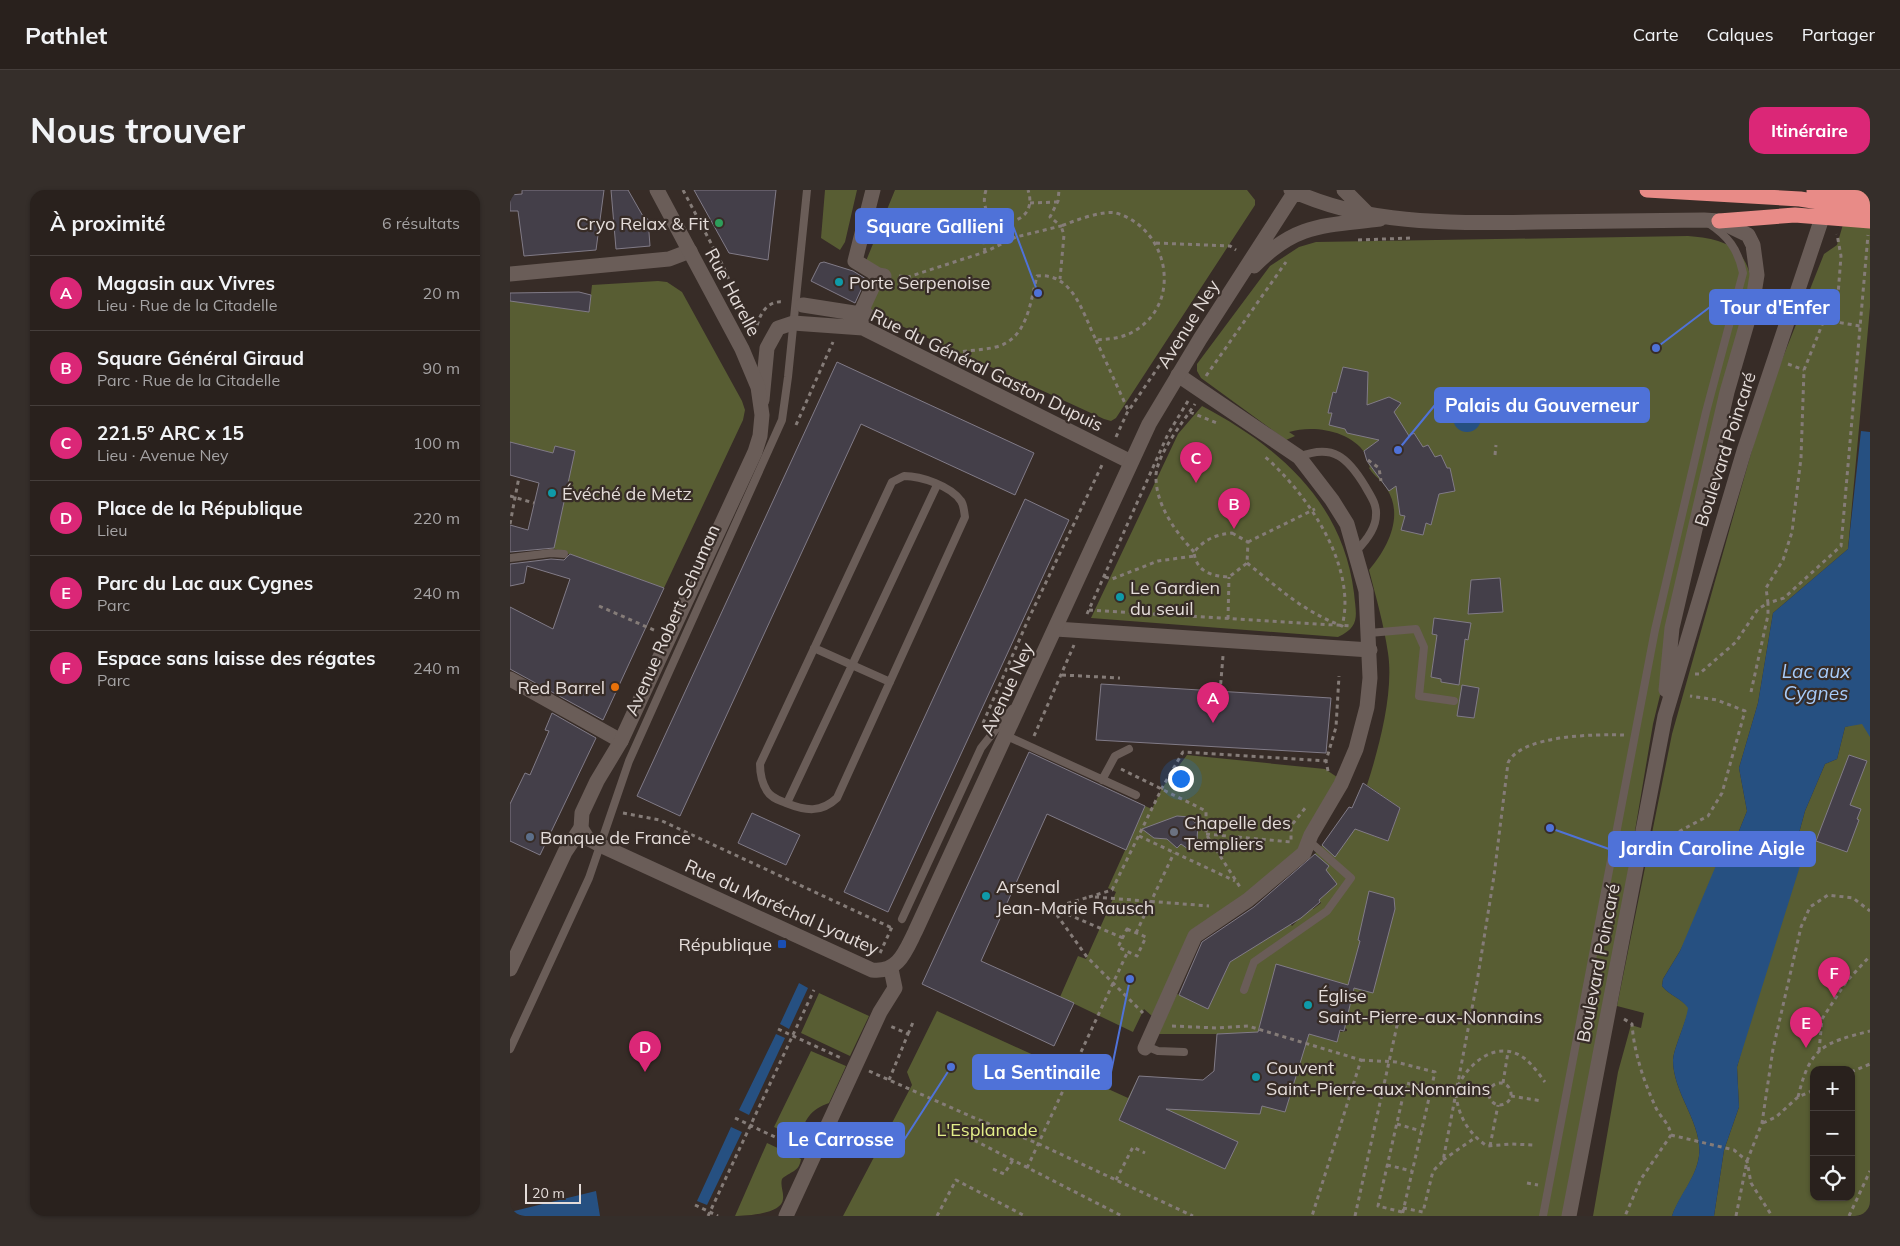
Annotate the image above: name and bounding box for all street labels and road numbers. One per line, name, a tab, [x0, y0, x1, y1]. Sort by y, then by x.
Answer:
street label: Rue Harelle	[700, 244, 766, 340]
street label: Avenue Ney	[1152, 275, 1225, 373]
street label: Rue du Général Gaston Dupuis	[867, 304, 1107, 436]
street label: Boulevard Poincaré	[1689, 369, 1761, 529]
street label: Avenue Robert Schuman	[619, 521, 725, 719]
street label: Avenue Ney	[975, 638, 1039, 739]
street label: Rue du Maréchal Lyautey	[681, 854, 883, 960]
street label: Boulevard Poincaré	[1571, 882, 1625, 1044]

